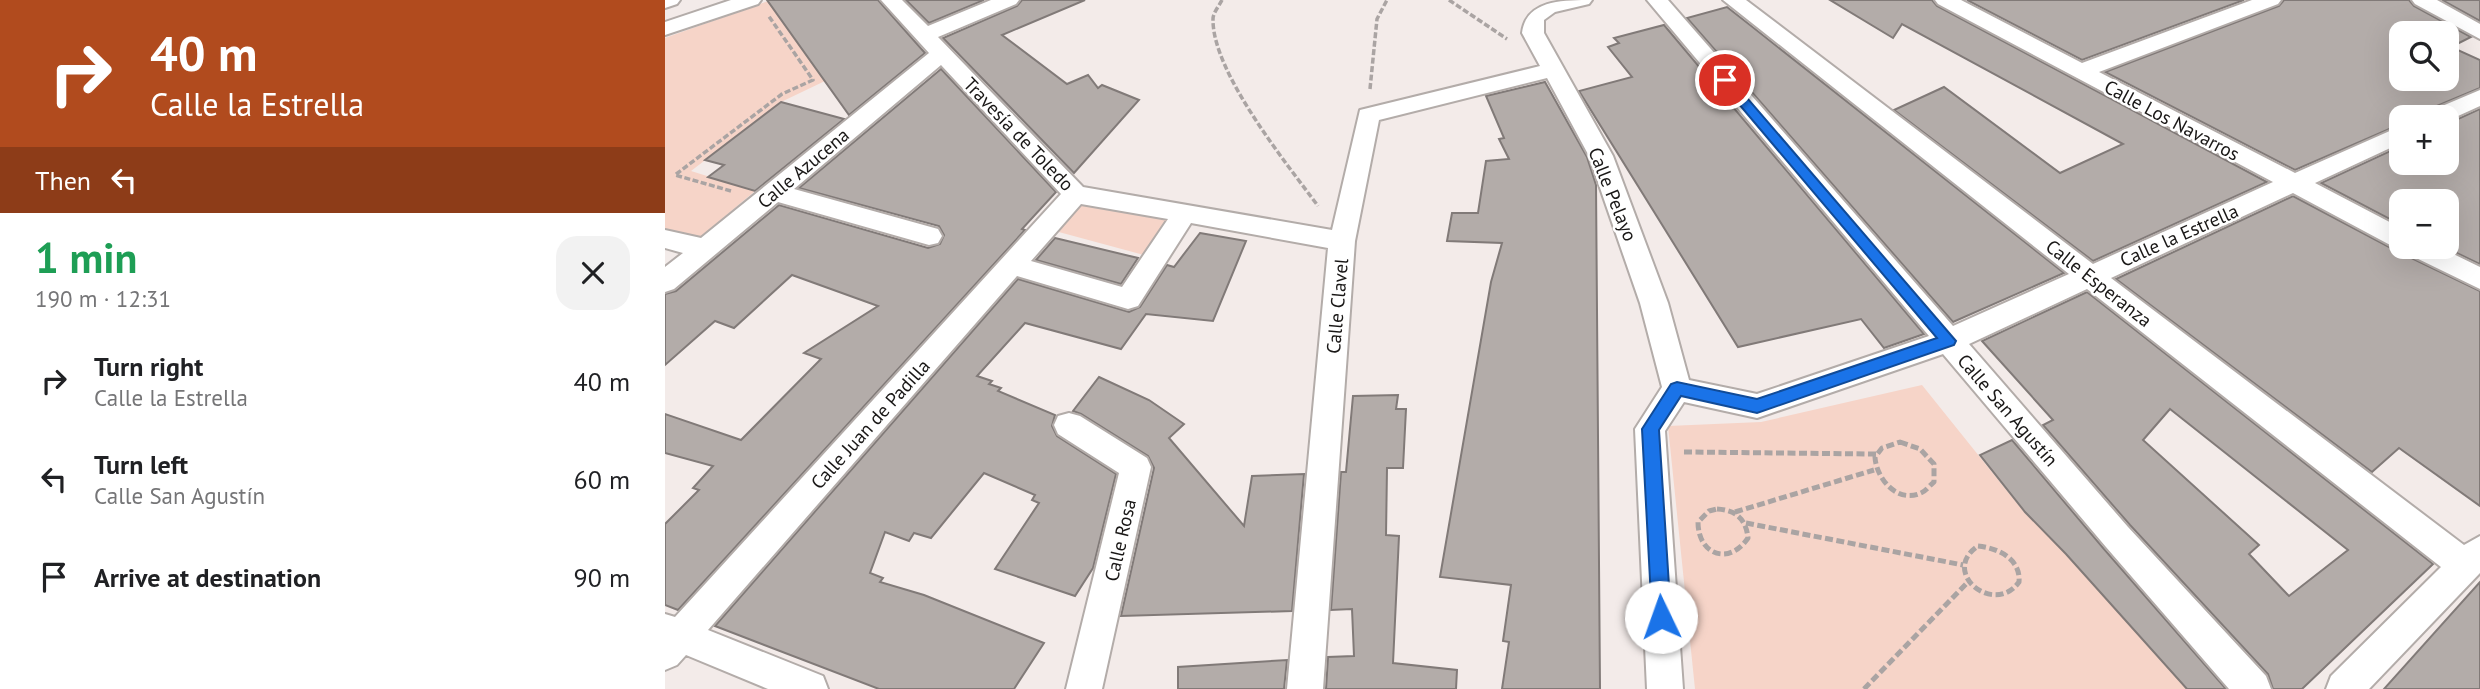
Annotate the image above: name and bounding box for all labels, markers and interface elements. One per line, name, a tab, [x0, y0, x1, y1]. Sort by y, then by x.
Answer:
text: 40 m	[150, 21, 257, 85]
map controls	[2389, 21, 2459, 259]
button: search	[2389, 21, 2459, 91]
icon: right	[35, 28, 126, 119]
pin	[1695, 50, 1755, 110]
icon: arrive	[1706, 61, 1744, 99]
street label: Travesía de Toledo	[959, 72, 1079, 196]
street label: Calle Los Navarros	[2100, 74, 2244, 166]
text: Calle la Estrella	[150, 83, 364, 125]
button: +	[2389, 105, 2459, 175]
street label: Calle Azucena	[752, 123, 854, 213]
street label: Calle Pelayo	[1583, 144, 1643, 244]
icon: left	[105, 161, 143, 199]
text: Then	[35, 164, 91, 197]
button: −	[2389, 189, 2459, 259]
street label: Calle la Estrella	[2116, 198, 2242, 272]
text: 1 min	[35, 230, 137, 285]
street label: Calle Esperanza	[2041, 234, 2157, 332]
button: close	[556, 236, 630, 310]
street label: Calle Clavel	[1321, 257, 1353, 355]
text: 190 m · 12:31	[35, 284, 171, 313]
street label: Calle San Agustín	[1953, 349, 2063, 471]
text: Turn right	[94, 350, 203, 383]
street label: Calle Juan de Padilla	[805, 354, 935, 494]
icon: right	[35, 362, 73, 400]
text: 40 m	[574, 365, 630, 398]
text: Calle la Estrella	[94, 383, 248, 412]
text: Turn left	[94, 448, 188, 481]
icon: left	[35, 460, 73, 498]
text: 60 m	[574, 463, 630, 496]
text: Calle San Agustín	[94, 481, 265, 510]
street label: Calle Rosa	[1099, 496, 1141, 584]
icon: arrive	[35, 558, 73, 596]
text: Arrive at destination	[94, 561, 321, 594]
text: 90 m	[574, 561, 630, 594]
position arrow	[1624, 580, 1698, 654]

